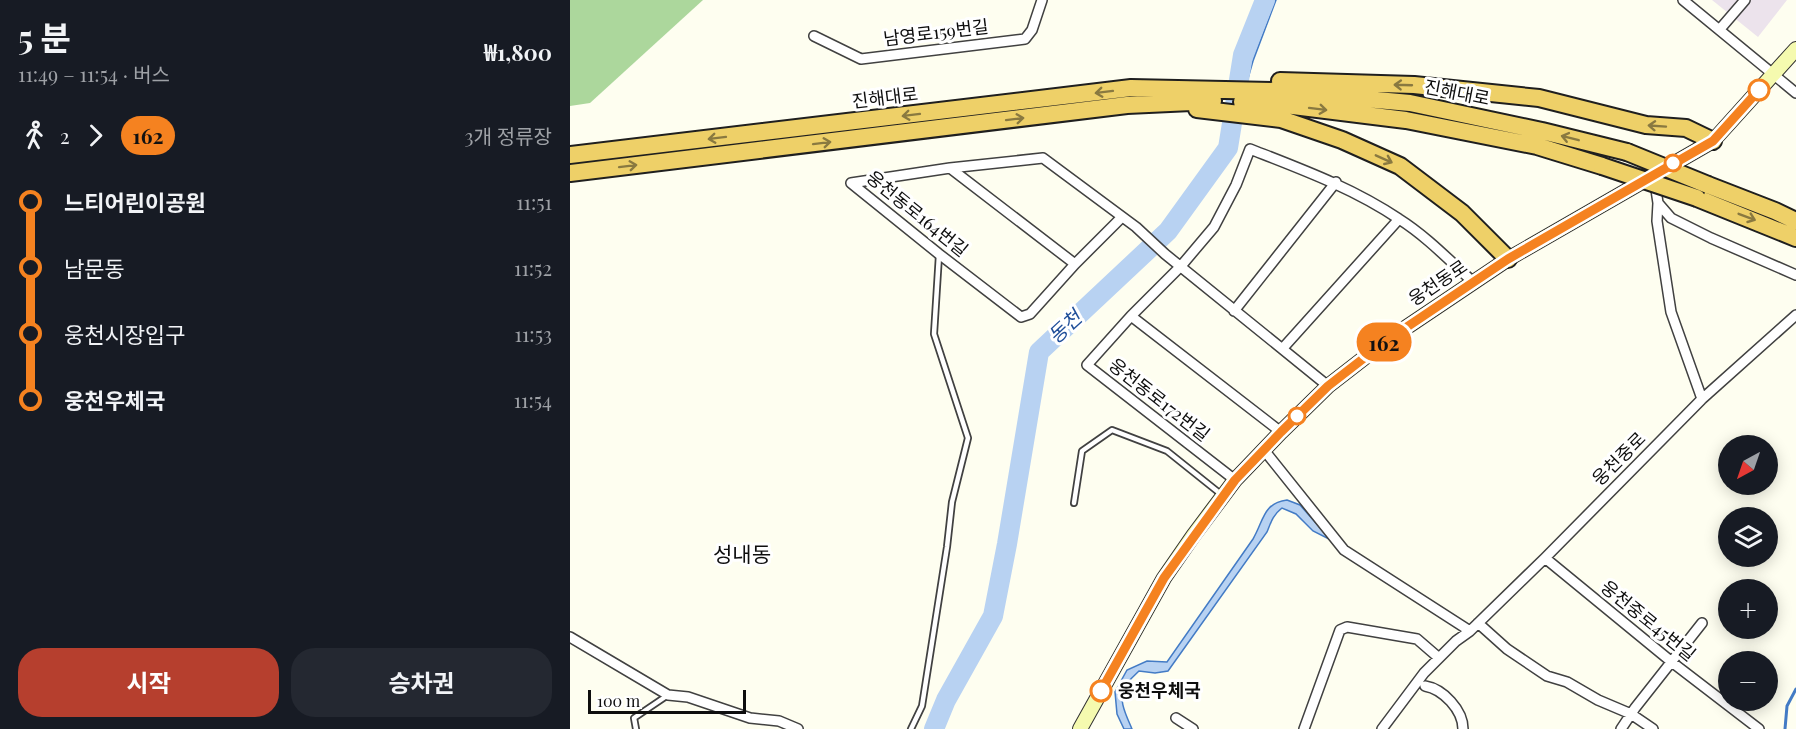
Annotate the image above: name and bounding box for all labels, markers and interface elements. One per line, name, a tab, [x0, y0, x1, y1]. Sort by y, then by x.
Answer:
text: 5 분	[18, 14, 71, 58]
street label: 남영로159번길	[882, 14, 990, 50]
text: ₩1,800	[484, 37, 552, 67]
text: 11:49 – 11:54 · 버스	[18, 60, 170, 87]
street label: 진해대로	[1422, 74, 1492, 110]
one-way arrow	[1394, 79, 1414, 91]
unlabelled marker	[1748, 79, 1770, 101]
street label: 진해대로	[851, 81, 919, 113]
one-way arrow	[1095, 86, 1115, 97]
one-way arrow	[1307, 104, 1327, 115]
one-way arrow	[901, 109, 921, 120]
one-way arrow	[1005, 113, 1025, 124]
icon: walk	[18, 119, 51, 152]
icon: forward	[79, 119, 112, 152]
one-way arrow	[1648, 120, 1668, 131]
text: 162	[133, 121, 163, 149]
text: 2	[60, 122, 70, 149]
text: 3개 정류장	[464, 122, 552, 149]
one-way arrow	[1561, 131, 1580, 143]
one-way arrow	[708, 132, 727, 143]
one-way arrow	[811, 137, 831, 148]
one-way arrow	[1374, 154, 1392, 165]
unlabelled marker	[1664, 154, 1682, 172]
one-way arrow	[618, 161, 637, 172]
street label: 웅천동로164번길	[862, 165, 973, 262]
text: 느티어린이공원	[64, 187, 206, 217]
text: 11:51	[516, 188, 552, 215]
one-way arrow	[1737, 212, 1756, 223]
text: 남문동	[64, 253, 125, 283]
text: 11:52	[514, 254, 552, 281]
street label: 웅천동로	[1403, 254, 1472, 311]
water label: 동천	[1041, 302, 1089, 348]
text: 웅천시장입구	[64, 319, 185, 349]
text: 11:53	[515, 320, 552, 347]
line badge: 162	[1350, 322, 1418, 362]
text: 162	[1369, 328, 1399, 356]
street label: 웅천동로172번길	[1104, 352, 1215, 446]
text: 웅천우체국	[64, 385, 165, 415]
text: 11:54	[514, 386, 552, 413]
unlabelled marker	[1288, 407, 1306, 425]
street label: 웅천중로	[1586, 426, 1650, 490]
north arrow	[1718, 435, 1778, 495]
map controls	[1718, 435, 1778, 711]
button: layers	[1718, 507, 1778, 567]
district label: 성내동	[713, 539, 771, 567]
street label: 웅천중로45번길	[1596, 574, 1701, 666]
button: +	[1718, 579, 1778, 639]
button: 시작	[18, 648, 279, 717]
button: 승차권	[291, 648, 552, 717]
button: −	[1718, 651, 1778, 711]
place label: 웅천우체국	[1118, 678, 1201, 702]
marker: 웅천우체국	[1090, 680, 1112, 702]
scale bar	[588, 687, 746, 714]
text: 100 m	[597, 690, 640, 711]

